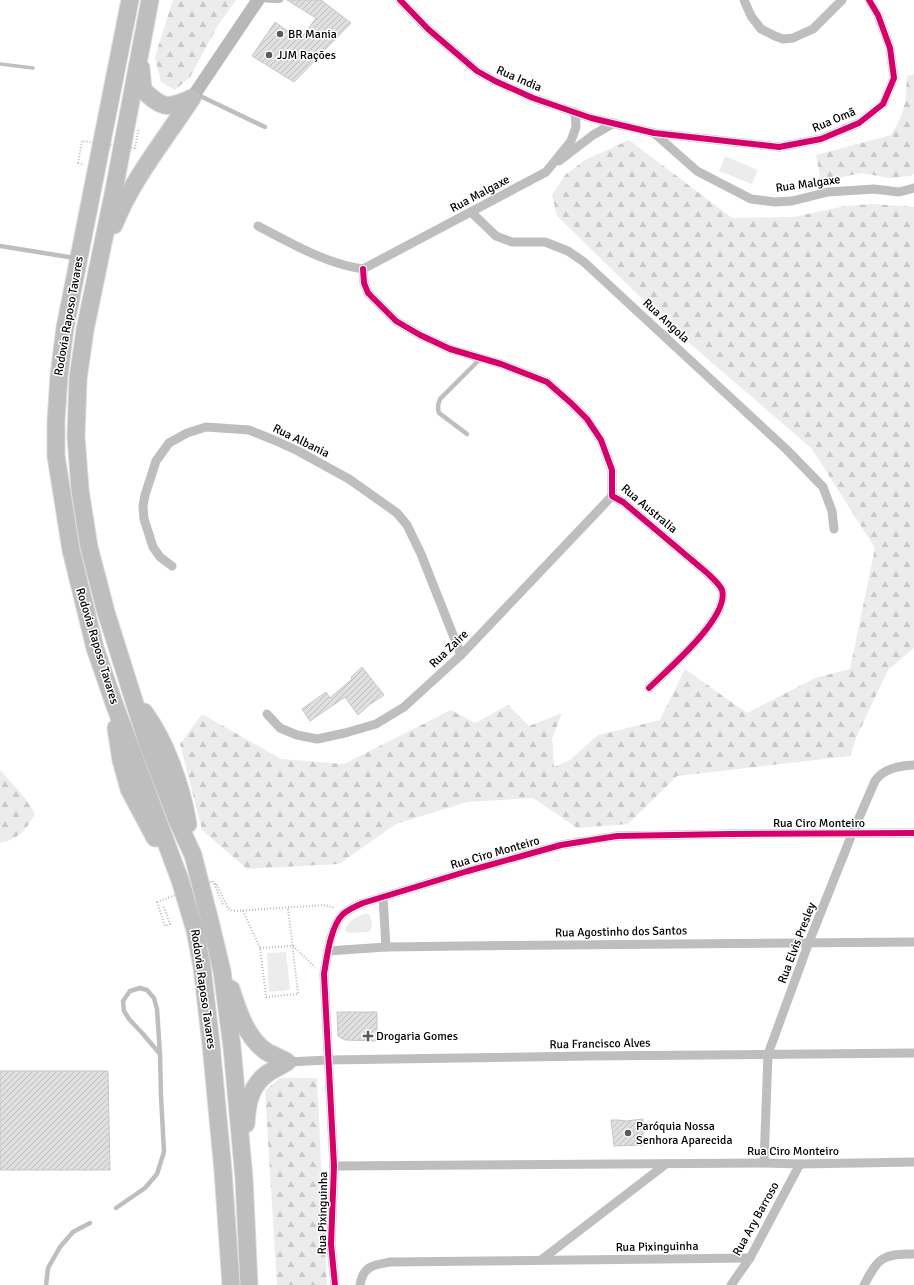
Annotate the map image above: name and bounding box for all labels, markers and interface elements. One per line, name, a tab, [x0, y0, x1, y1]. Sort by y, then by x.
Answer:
place label: BR Mania	[288, 27, 337, 42]
marker: BR Mania	[275, 29, 285, 39]
place label: JJM Rações	[277, 48, 336, 63]
marker: JJM Rações	[264, 50, 274, 60]
street label: Rua India	[494, 63, 544, 95]
street label: Rua Omã	[810, 104, 858, 136]
street label: Rua Malgaxe	[448, 172, 512, 216]
street label: Rua Malgaxe	[775, 172, 841, 196]
street label: Rodovia Raposo Tavares	[51, 255, 87, 377]
street label: Rua Angola	[640, 296, 692, 346]
street label: Rua Albania	[270, 421, 332, 461]
street label: Rua Australia	[618, 481, 680, 537]
street label: Rodovia Raposo Tavares	[72, 586, 122, 706]
street label: Rua Zaire	[426, 627, 472, 671]
street label: Rua Ciro Monteiro	[773, 816, 865, 831]
street label: Rua Ciro Monteiro	[449, 833, 541, 873]
street label: Rua Elvis Presley	[775, 900, 820, 986]
street label: Rua Agostinho dos Santos	[555, 923, 687, 941]
street label: Rodovia Raposo Tavares	[187, 928, 219, 1050]
place label: Drogaria Gomes	[376, 1029, 458, 1044]
marker: Drogaria Gomes	[363, 1031, 373, 1041]
street label: Rua Francisco Alves	[549, 1036, 651, 1052]
place label: Paróquia Nossa Senhora Aparecida	[636, 1119, 733, 1148]
marker: Paróquia Nossa Senhora Aparecida	[623, 1128, 633, 1138]
street label: Rua Ciro Monteiro	[747, 1144, 839, 1159]
street label: Rua Pixinguinha	[315, 1171, 331, 1255]
street label: Rua Ary Barroso	[730, 1179, 782, 1259]
street label: Rua Pixinguinha	[615, 1239, 699, 1255]

